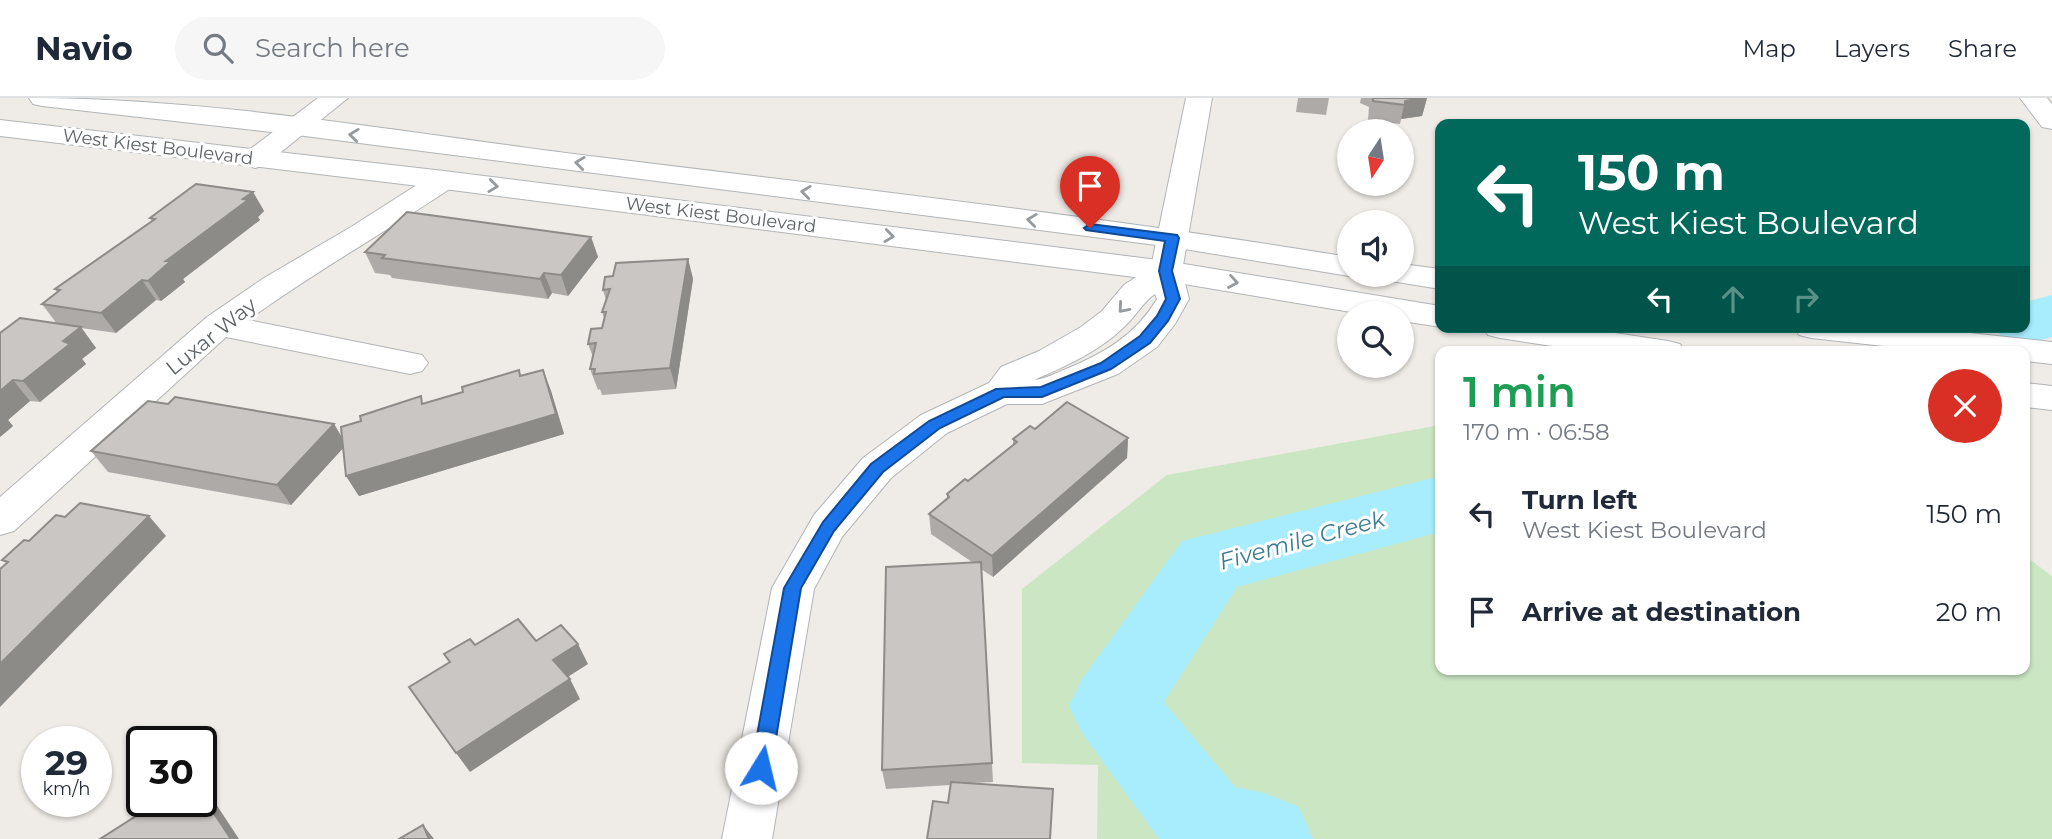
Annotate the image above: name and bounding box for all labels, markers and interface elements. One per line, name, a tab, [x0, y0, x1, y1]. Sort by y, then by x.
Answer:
search box	[175, 17, 665, 80]
text: Navio	[35, 28, 133, 68]
icon: search	[199, 29, 237, 67]
text: Search here	[255, 32, 410, 64]
text: Map	[1742, 34, 1796, 63]
text: Layers	[1834, 34, 1910, 63]
text: Share	[1948, 34, 2017, 63]
north arrow	[1337, 119, 1414, 196]
map controls	[1337, 119, 1414, 378]
street label: West Kiest Boulevard	[62, 124, 254, 170]
one-way arrow	[349, 127, 360, 142]
text: 150 m	[1578, 143, 1725, 202]
icon: left	[1463, 147, 1554, 238]
one-way arrow	[574, 156, 586, 171]
pin	[1060, 156, 1120, 228]
icon: arrive	[1071, 167, 1109, 205]
one-way arrow	[487, 179, 499, 194]
one-way arrow	[800, 184, 812, 199]
street label: West Kiest Boulevard	[625, 192, 817, 238]
text: West Kiest Boulevard	[1578, 203, 1919, 242]
button: sound	[1337, 210, 1414, 287]
one-way arrow	[1026, 213, 1037, 228]
one-way arrow	[883, 228, 895, 243]
one-way arrow	[1227, 274, 1239, 289]
icon: left	[1641, 280, 1679, 318]
icon: ahead	[1714, 280, 1752, 318]
icon: right	[1787, 280, 1825, 318]
street label: Luxar Way	[161, 292, 262, 380]
one-way arrow	[1119, 300, 1131, 313]
button: search	[1337, 301, 1414, 378]
text: 1 min	[1463, 366, 1576, 418]
button: close	[1928, 369, 2002, 443]
text: 170 m · 06:58	[1463, 418, 1610, 446]
text: Turn left	[1522, 484, 1638, 516]
icon: left	[1463, 495, 1501, 533]
text: 150 m	[1926, 498, 2002, 530]
water label: Fivemile Creek	[1216, 504, 1389, 576]
text: West Kiest Boulevard	[1522, 516, 1767, 544]
icon: arrive	[1463, 593, 1501, 631]
text: Arrive at destination	[1522, 596, 1801, 628]
text: 20 m	[1936, 596, 2002, 628]
speed limit sign: 30	[126, 726, 217, 817]
position arrow	[724, 731, 798, 805]
text: 29	[45, 741, 88, 784]
text: km/h	[42, 778, 91, 800]

